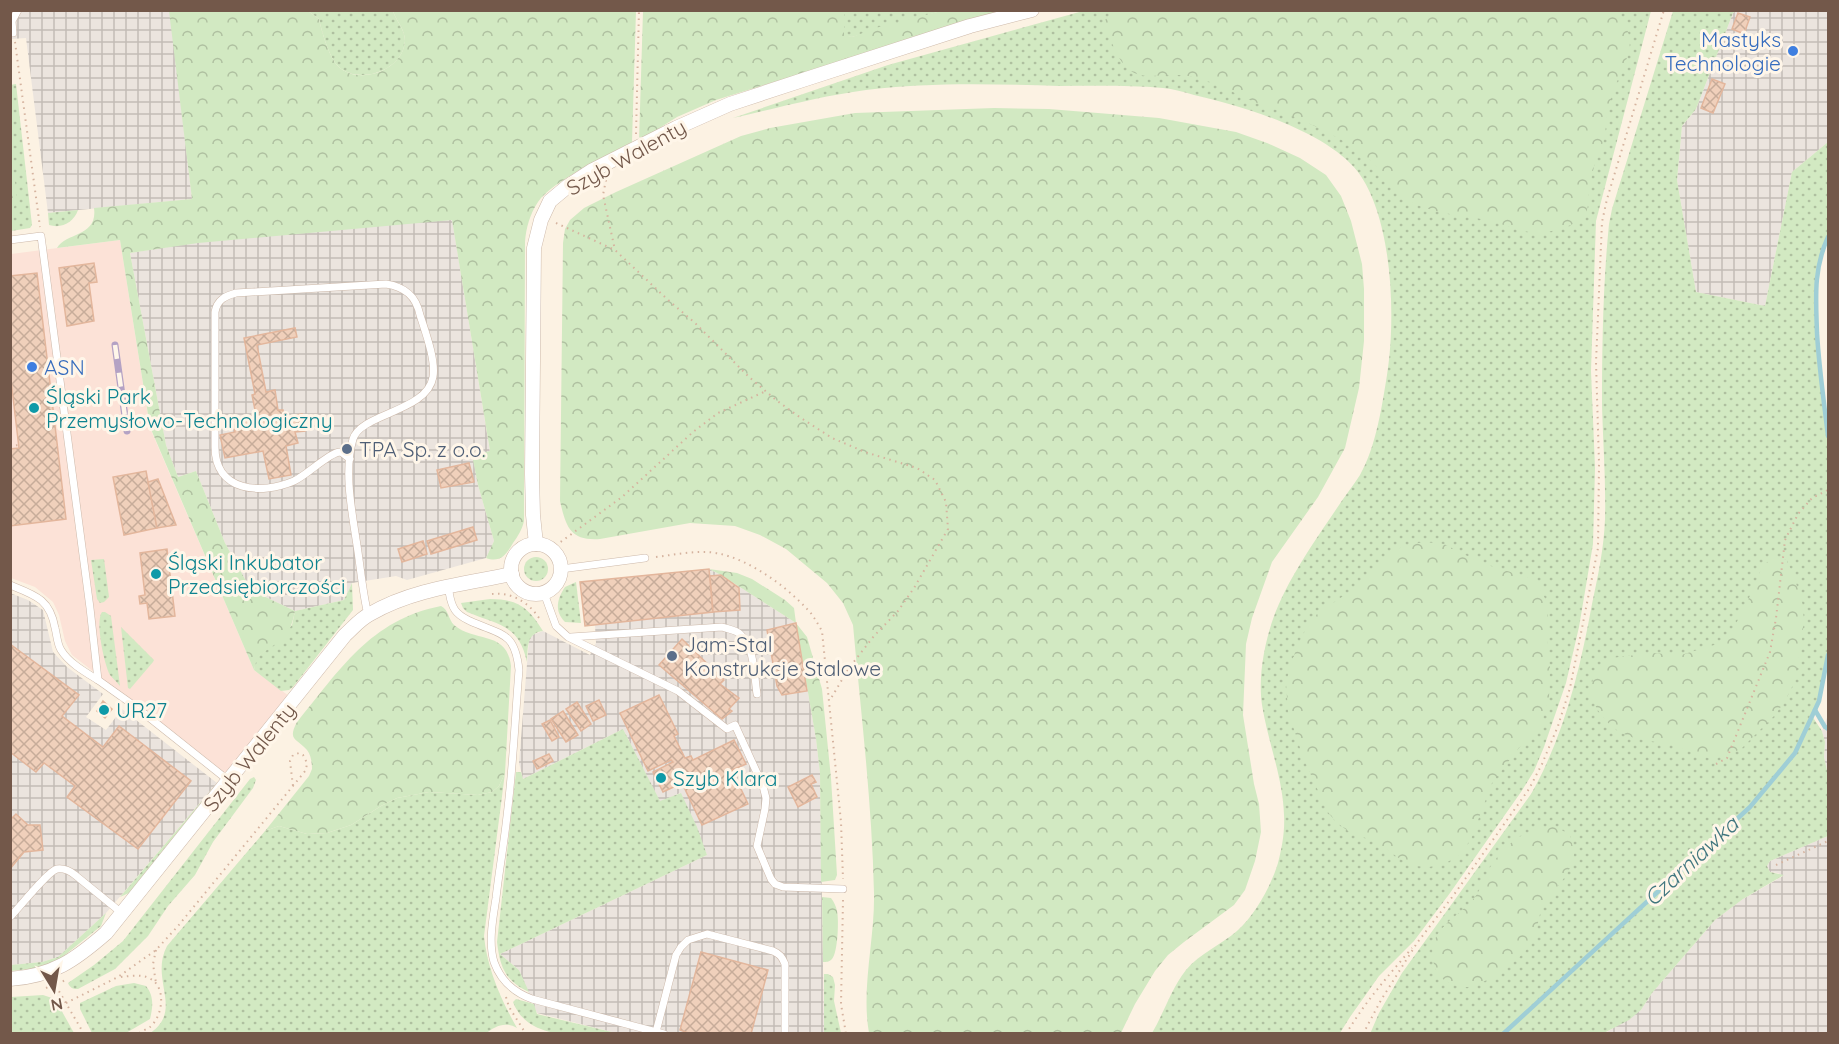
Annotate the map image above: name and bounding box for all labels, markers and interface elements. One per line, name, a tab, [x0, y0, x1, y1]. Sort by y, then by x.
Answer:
place label: Mastyks Technologie	[1665, 26, 1781, 76]
marker: Mastyks Technologie	[1786, 44, 1800, 58]
street label: Szyb Walenty	[562, 113, 690, 201]
place label: ASN	[44, 354, 85, 380]
marker: ASN	[25, 360, 39, 374]
place label: Śląski Park Przemysłowo-Technologiczny	[46, 383, 333, 433]
marker: Śląski Park Przemysłowo-Technologiczny	[27, 401, 41, 415]
place label: TPA Sp. z o.o.	[359, 436, 486, 462]
marker: TPA Sp. z o.o.	[340, 442, 354, 456]
place label: Śląski Inkubator Przedsiębiorczości	[168, 549, 345, 599]
marker: Śląski Inkubator Przedsiębiorczości	[149, 567, 163, 581]
place label: Jam-Stal Konstrukcje Stalowe	[684, 631, 881, 681]
marker: Jam-Stal Konstrukcje Stalowe	[665, 649, 679, 663]
place label: UR27	[116, 697, 167, 723]
street label: Szyb Walenty	[197, 697, 301, 817]
marker: UR27	[97, 703, 111, 717]
place label: Szyb Klara	[673, 765, 778, 791]
marker: Szyb Klara	[654, 771, 668, 785]
water label: Czarniawka	[1638, 809, 1745, 912]
north arrow	[24, 960, 84, 1020]
text: N	[49, 994, 65, 1016]

